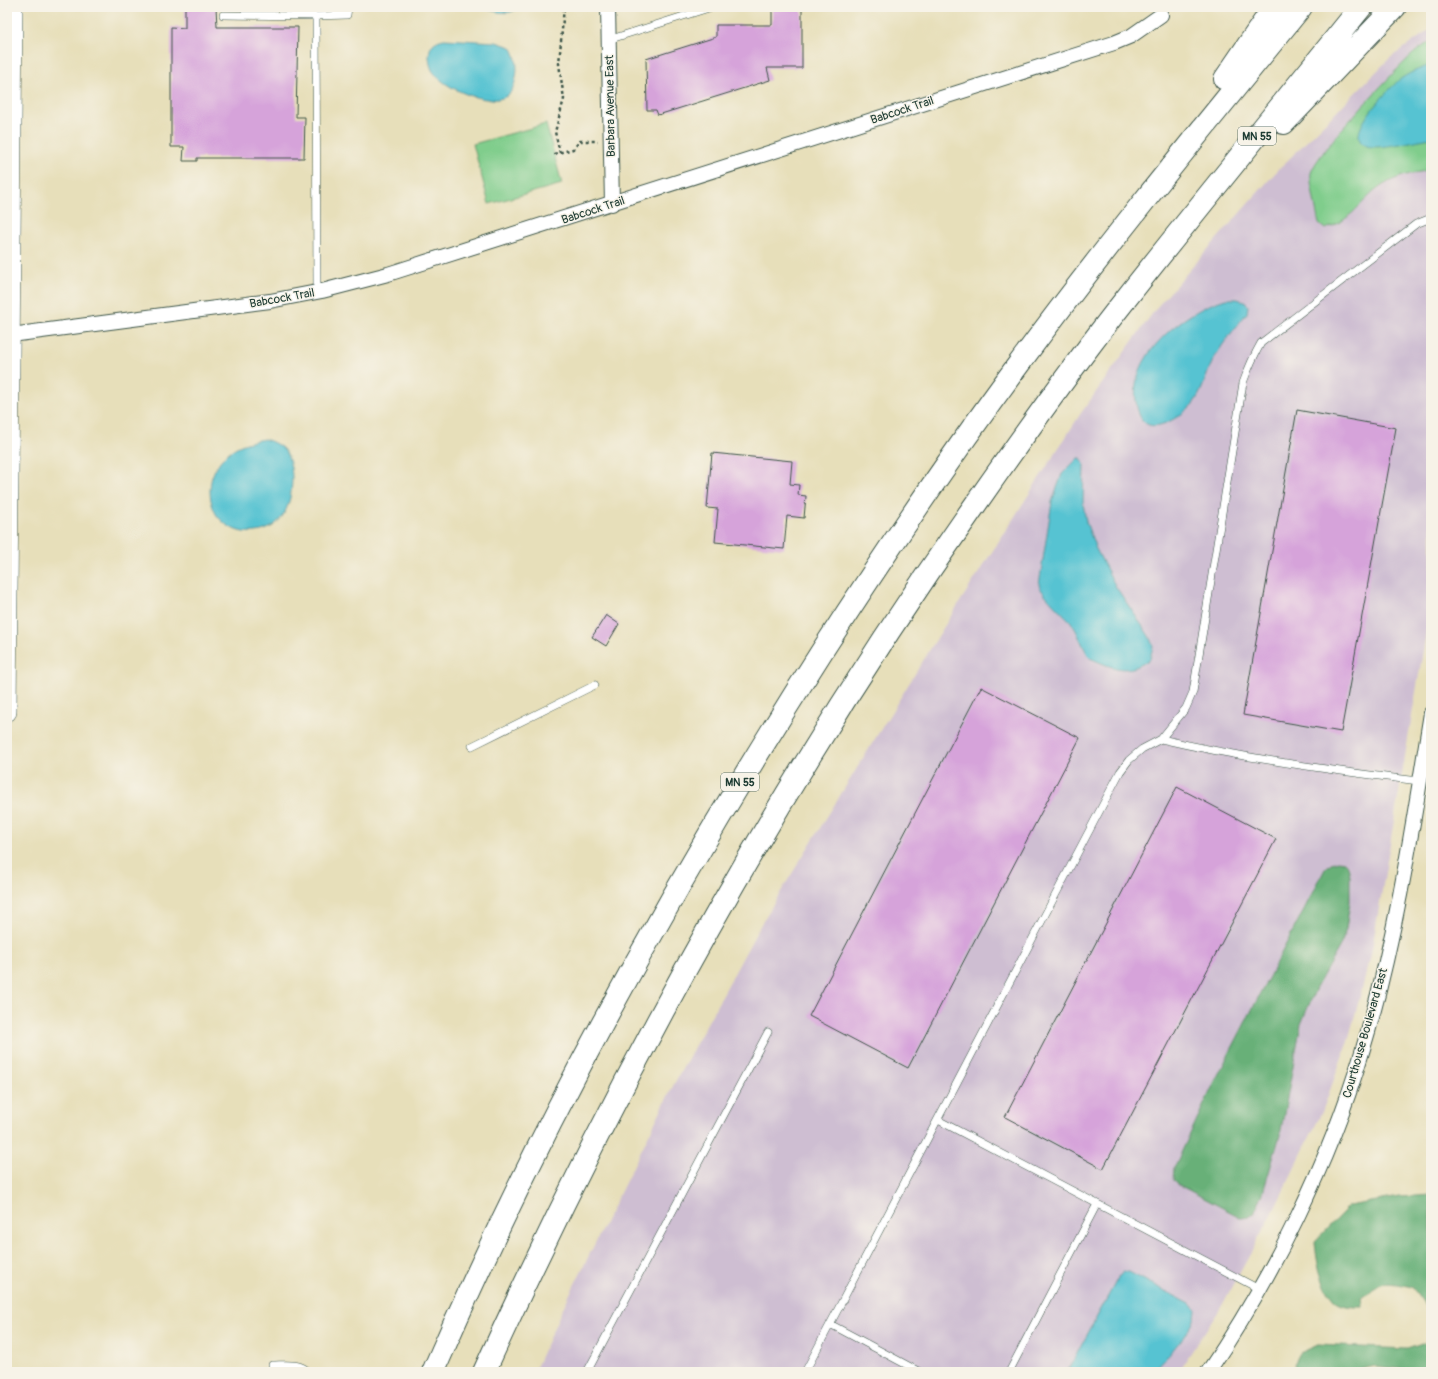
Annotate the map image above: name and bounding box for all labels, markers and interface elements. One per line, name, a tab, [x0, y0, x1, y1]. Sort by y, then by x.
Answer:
street label: Barbara Avenue East	[602, 55, 619, 157]
street label: Babcock Trail	[869, 93, 936, 128]
road number: MN 55	[1238, 127, 1276, 145]
street label: Babcock Trail	[560, 193, 627, 228]
street label: Babcock Trail	[248, 285, 316, 312]
road number: MN 55	[721, 773, 759, 791]
street label: Courthouse Boulevard East	[1340, 966, 1391, 1100]

